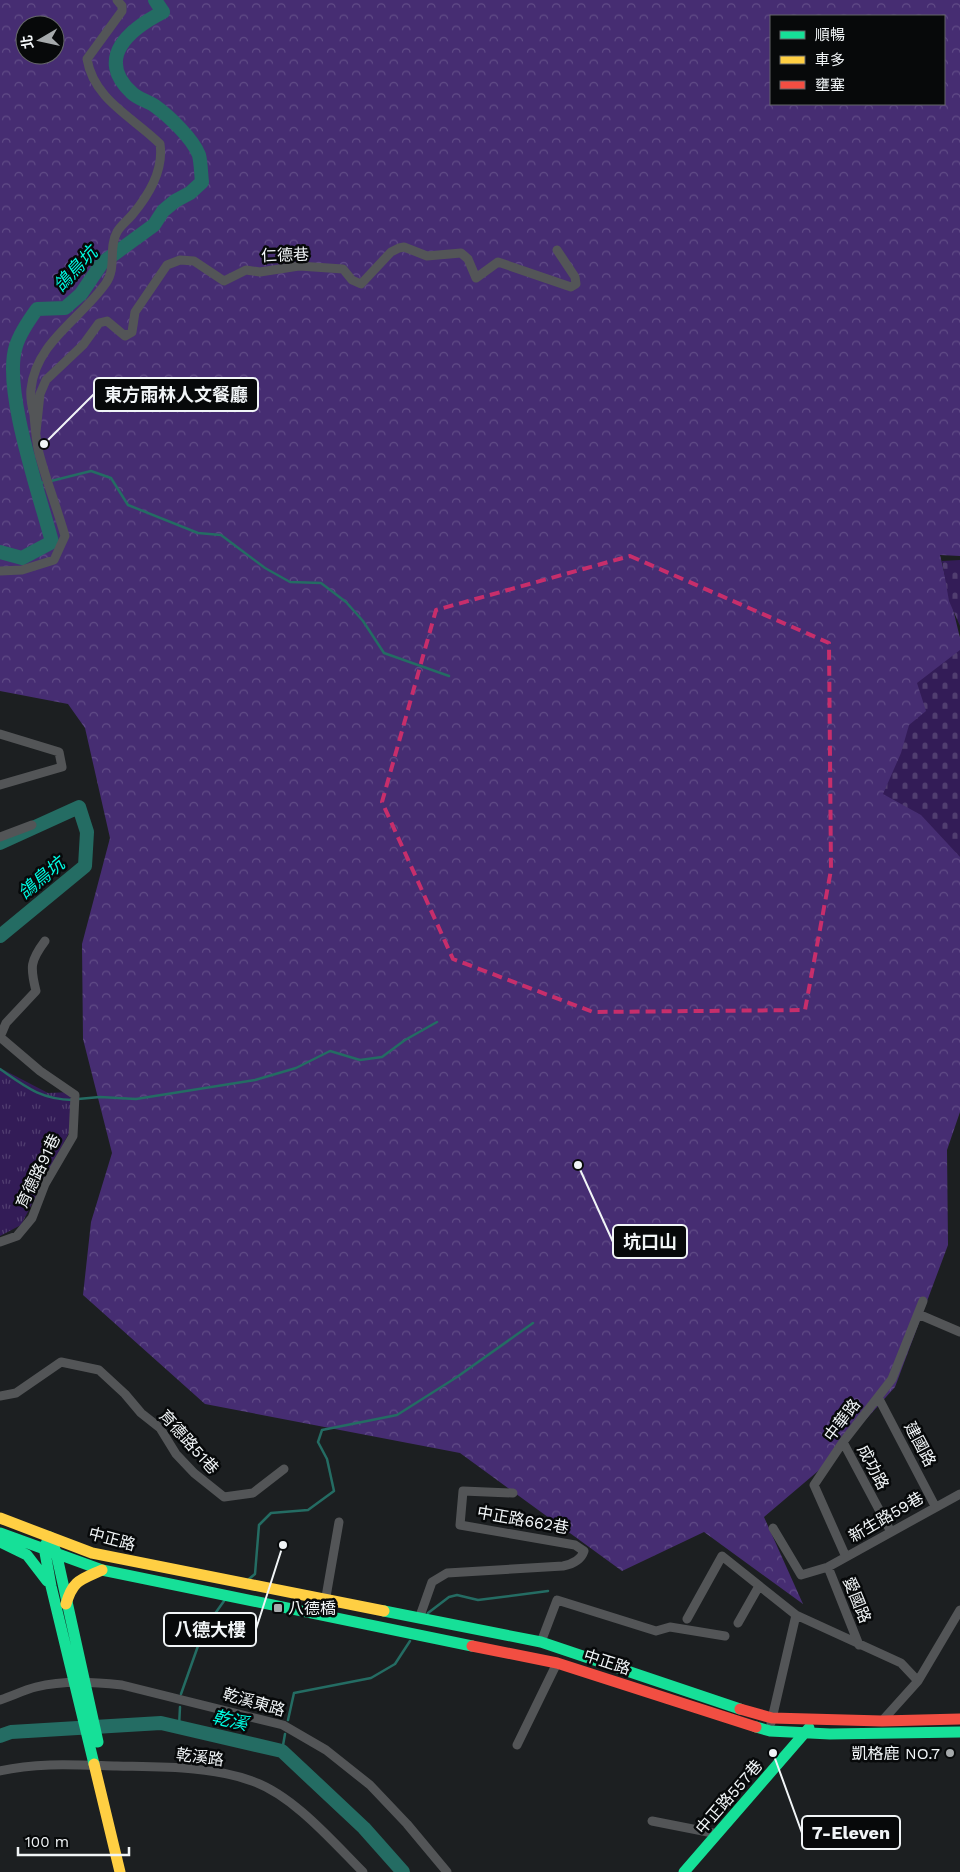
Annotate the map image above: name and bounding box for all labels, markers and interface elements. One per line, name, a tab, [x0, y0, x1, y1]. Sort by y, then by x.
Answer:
north arrow	[15, 15, 65, 65]
legend	[770, 15, 945, 105]
text: 順暢	[815, 26, 845, 44]
text: 北	[18, 34, 36, 50]
text: 車多	[815, 51, 845, 69]
text: 壅塞	[815, 76, 845, 94]
water label: 鴿鳥坑	[49, 240, 103, 296]
street label: 仁德巷	[261, 245, 309, 265]
callout: 東方雨林人文餐廳	[94, 378, 258, 411]
text: 東方雨林人文餐廳	[104, 384, 248, 405]
water label: 鴿鳥坑	[14, 851, 71, 903]
street label: 育德路91巷	[12, 1131, 64, 1211]
callout: 坑口山	[613, 1225, 687, 1258]
text: 坑口山	[623, 1231, 677, 1252]
street label: 中華路	[820, 1395, 864, 1445]
street label: 育德路51巷	[155, 1406, 223, 1478]
street label: 建國路	[900, 1418, 940, 1470]
street label: 成功路	[853, 1441, 893, 1493]
street label: 新生路59巷	[845, 1488, 927, 1546]
street label: 中正路662巷	[476, 1503, 570, 1537]
street label: 中正路	[86, 1524, 138, 1554]
street label: 愛國路	[839, 1574, 875, 1626]
place label: 八德橋	[288, 1599, 336, 1618]
marker: 八德橋	[272, 1602, 284, 1614]
callout: 八德大樓	[164, 1613, 256, 1646]
text: 八德大樓	[174, 1619, 246, 1640]
street label: 中正路	[581, 1646, 633, 1678]
street label: 乾溪東路	[221, 1684, 287, 1720]
water label: 乾溪	[210, 1705, 250, 1735]
place label: 凱格鹿 NO.7	[852, 1744, 940, 1763]
street label: 乾溪路	[175, 1745, 225, 1769]
marker: 凱格鹿 NO.7	[944, 1747, 956, 1759]
street label: 中正路557巷	[692, 1756, 766, 1838]
callout: 7-Eleven	[802, 1816, 900, 1849]
text: 7-Eleven	[812, 1822, 890, 1843]
scale bar	[18, 1824, 129, 1856]
text: 100 m	[25, 1833, 69, 1851]

